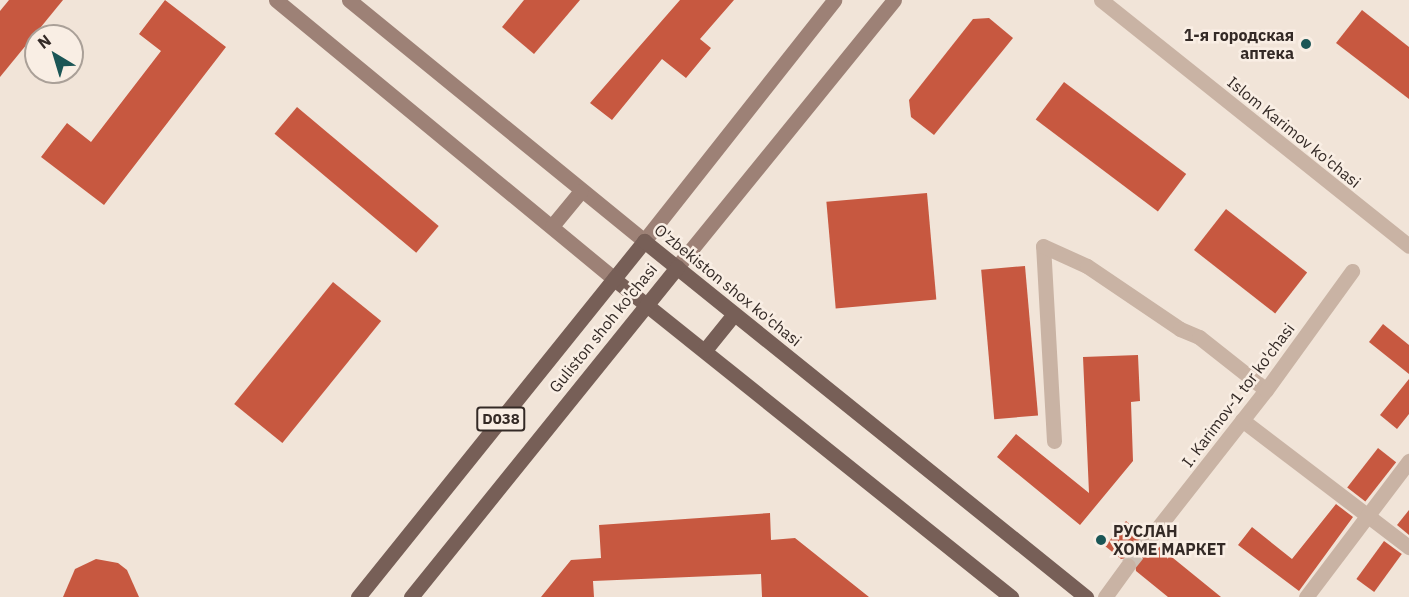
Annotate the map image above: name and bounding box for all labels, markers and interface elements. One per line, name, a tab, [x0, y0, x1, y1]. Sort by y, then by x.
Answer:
north arrow	[24, 24, 84, 84]
place label: 1-я городская аптека	[1184, 25, 1294, 63]
text: N	[33, 30, 55, 53]
marker: 1-я городская аптека	[1299, 37, 1313, 51]
street label: Islom Karimov ko'chasi	[1224, 72, 1364, 192]
street label: O'zbekiston shox ko'chasi	[651, 220, 805, 350]
street label: Guliston shoh ko'chasi	[545, 260, 661, 396]
street label: I. Karimov-1 tor ko'chasi	[1178, 319, 1298, 471]
road number: D038	[476, 407, 526, 431]
place label: РУСЛАН ХОМЕ МАРКЕТ	[1113, 521, 1226, 559]
marker: РУСЛАН ХОМЕ МАРКЕТ	[1094, 533, 1108, 547]

